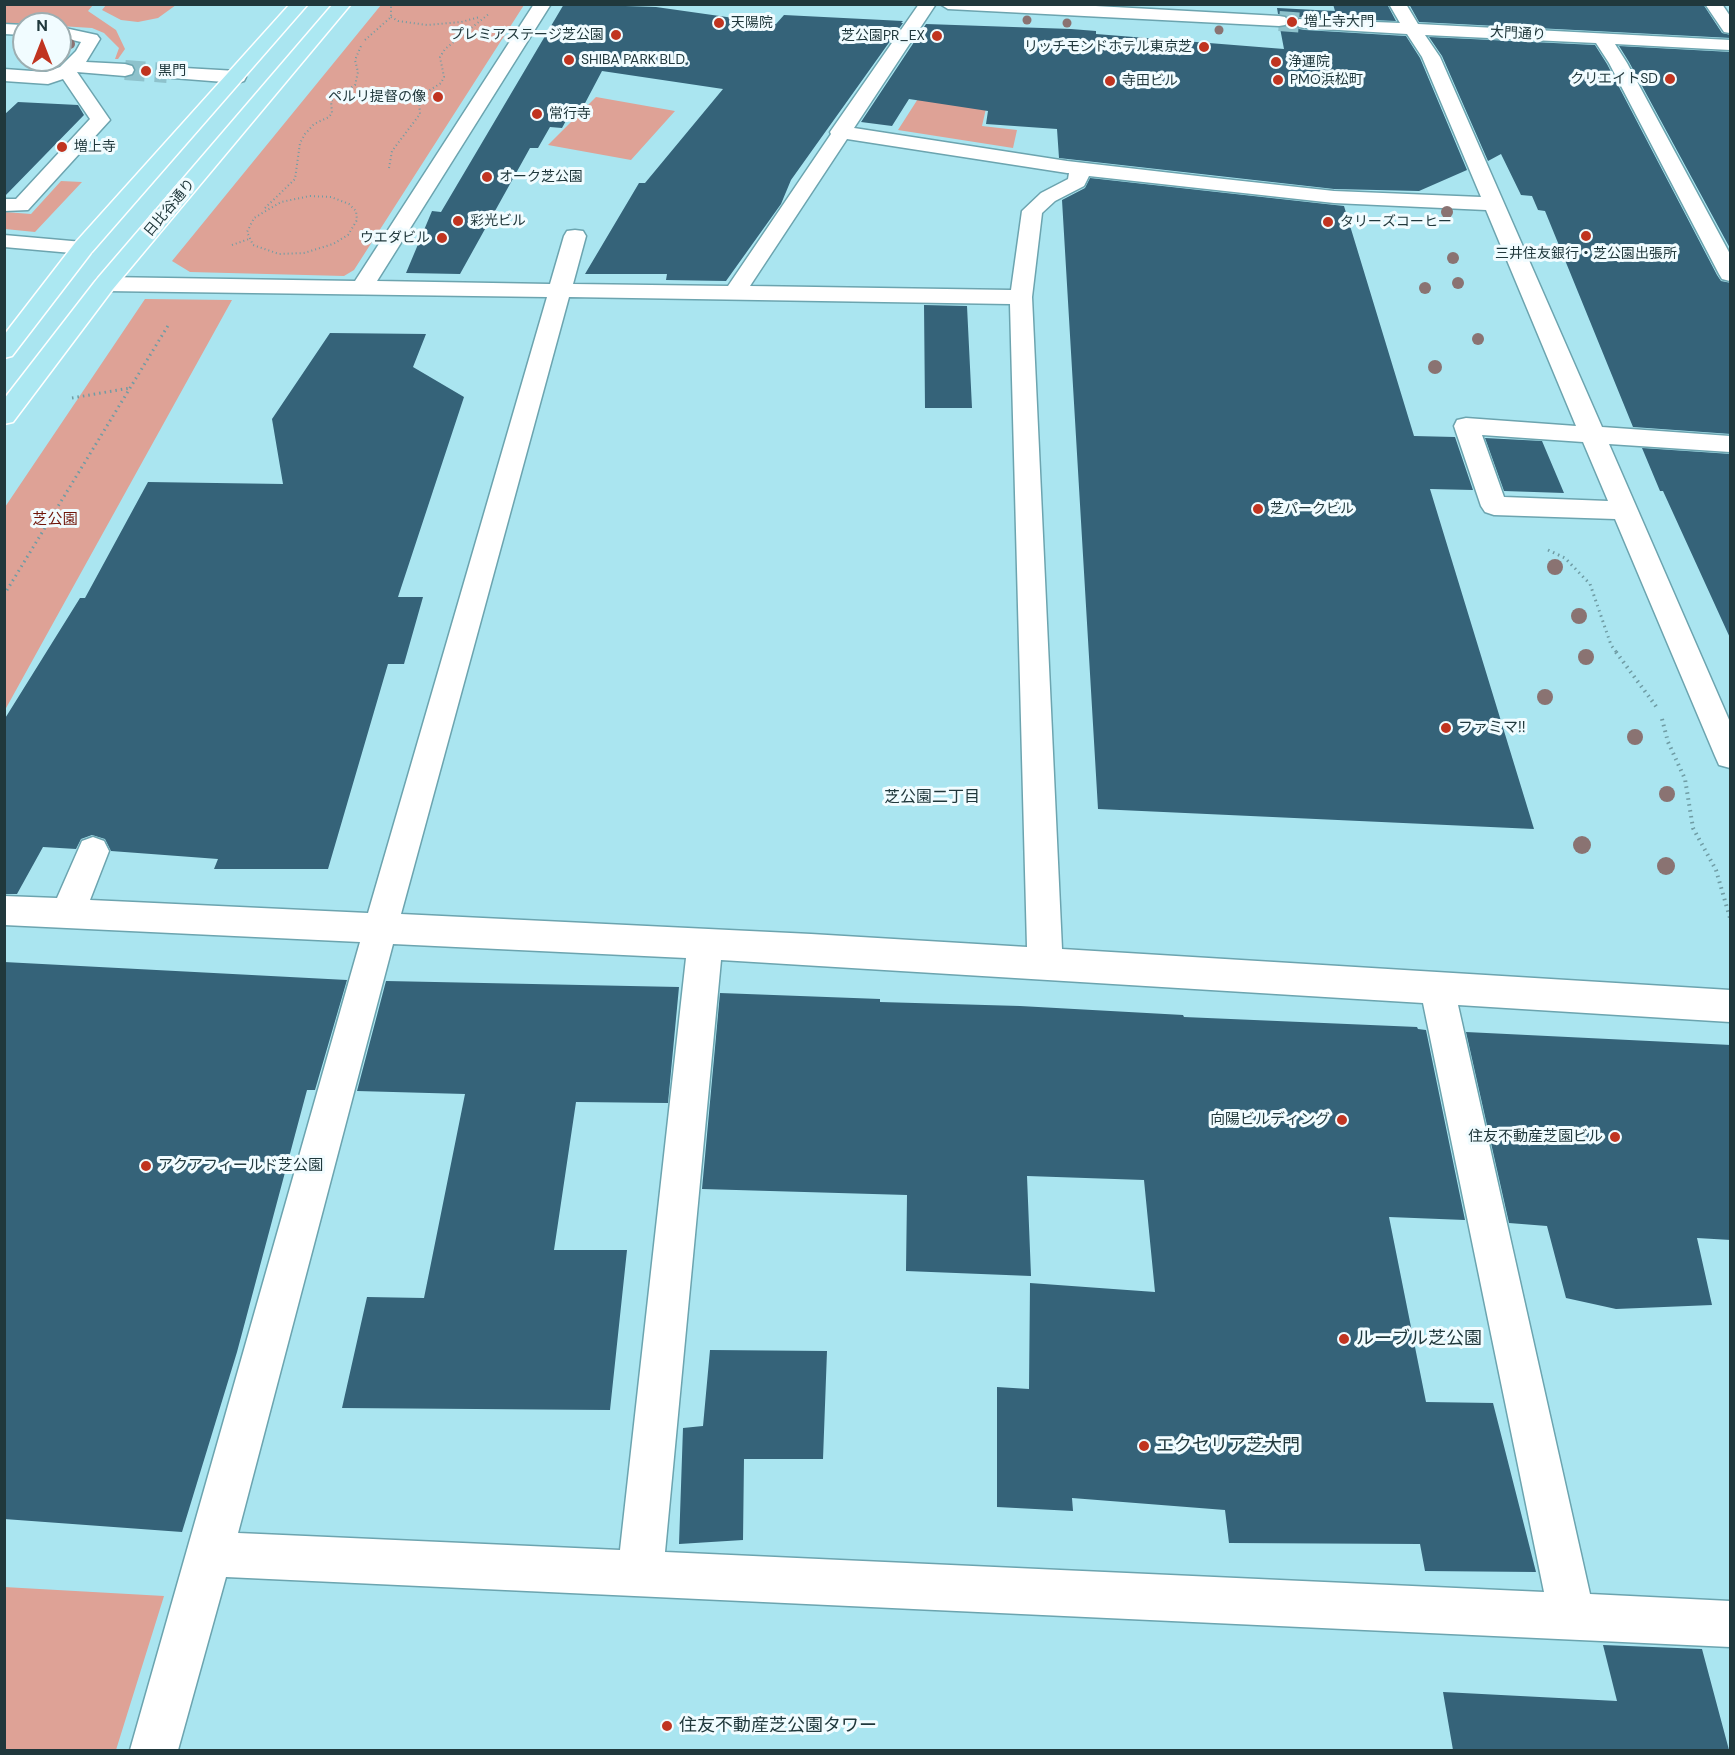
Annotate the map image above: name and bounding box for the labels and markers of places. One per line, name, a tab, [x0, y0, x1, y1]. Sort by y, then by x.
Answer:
place label: 増上寺大門	[1304, 14, 1374, 30]
place label: 天陽院	[731, 15, 773, 31]
marker: 増上寺大門	[1285, 15, 1299, 29]
marker: 天陽院	[712, 16, 726, 30]
place label: プレミアステージ芝公園	[450, 27, 604, 43]
marker: プレミアステージ芝公園	[609, 28, 623, 42]
place label: 芝公園PR_EX	[841, 28, 925, 44]
marker: 芝公園PR_EX	[930, 29, 944, 43]
place label: リッチモンドホテル東京芝	[1024, 39, 1192, 55]
marker: リッチモンドホテル東京芝	[1197, 40, 1211, 54]
place label: SHIBA PARK BLD.	[581, 52, 687, 68]
marker: SHIBA PARK BLD.	[562, 53, 576, 67]
place label: 浄運院	[1288, 54, 1330, 70]
marker: 浄運院	[1269, 55, 1283, 69]
place label: 黒門	[158, 63, 186, 79]
marker: 黒門	[139, 64, 153, 78]
place label: クリエイトSD	[1570, 71, 1658, 87]
place label: PMO浜松町	[1290, 72, 1363, 88]
marker: クリエイトSD	[1663, 72, 1677, 86]
place label: 寺田ビル	[1122, 73, 1178, 89]
marker: PMO浜松町	[1271, 73, 1285, 87]
marker: 寺田ビル	[1103, 74, 1117, 88]
place label: ペルリ提督の像	[328, 89, 426, 105]
marker: ペルリ提督の像	[431, 90, 445, 104]
place label: 常行寺	[549, 106, 591, 122]
marker: 常行寺	[530, 107, 544, 121]
place label: 増上寺	[74, 139, 116, 155]
marker: 増上寺	[55, 140, 69, 154]
place label: オーク芝公園	[499, 169, 583, 185]
marker: オーク芝公園	[480, 170, 494, 184]
place label: 彩光ビル	[470, 213, 526, 229]
marker: 彩光ビル	[451, 214, 465, 228]
place label: タリーズコーヒー	[1340, 214, 1452, 230]
marker: タリーズコーヒー	[1321, 215, 1335, 229]
marker: 三井住友銀行・芝公園出張所	[1579, 229, 1593, 243]
place label: ウエダビル	[360, 230, 430, 246]
marker: ウエダビル	[435, 231, 449, 245]
place label: 三井住友銀行・芝公園出張所	[1495, 246, 1677, 262]
place label: 芝パークビル	[1270, 501, 1354, 517]
marker: 芝パークビル	[1251, 502, 1265, 516]
place label: ファミマ!!	[1458, 719, 1525, 737]
marker: ファミマ!!	[1439, 721, 1453, 735]
place label: 向陽ビルディング	[1210, 1111, 1330, 1129]
marker: 向陽ビルディング	[1335, 1113, 1349, 1127]
place label: 住友不動産芝園ビル	[1468, 1128, 1603, 1146]
marker: 住友不動産芝園ビル	[1608, 1130, 1622, 1144]
place label: アクアフィールド芝公園	[158, 1157, 323, 1175]
marker: アクアフィールド芝公園	[139, 1159, 153, 1173]
place label: ルーブル芝公園	[1356, 1328, 1482, 1350]
marker: ルーブル芝公園	[1337, 1332, 1351, 1346]
place label: エクセリア芝大門	[1156, 1435, 1300, 1457]
marker: エクセリア芝大門	[1137, 1439, 1151, 1453]
place label: 住友不動産芝公園タワー	[679, 1715, 877, 1737]
marker: 住友不動産芝公園タワー	[660, 1719, 674, 1733]

